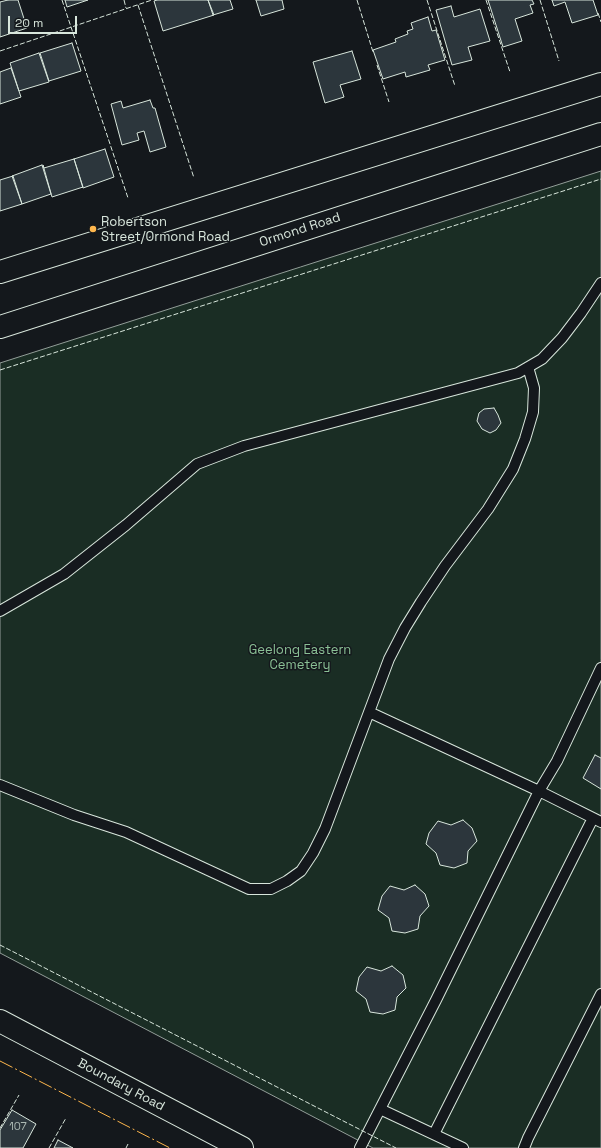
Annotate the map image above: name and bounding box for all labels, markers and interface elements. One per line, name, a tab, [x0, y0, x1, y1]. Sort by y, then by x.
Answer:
scale bar	[10, 8, 79, 34]
text: 20 m	[15, 15, 43, 31]
street label: Ormond Road	[257, 210, 343, 250]
place label: Robertson Street/Ormond Road	[101, 214, 230, 245]
marker: Robertson Street/Ormond Road	[88, 224, 98, 234]
park label: Geelong Eastern Cemetery	[249, 642, 351, 673]
street label: Boundary Road	[75, 1055, 167, 1115]
house number: 107	[9, 1120, 27, 1134]

